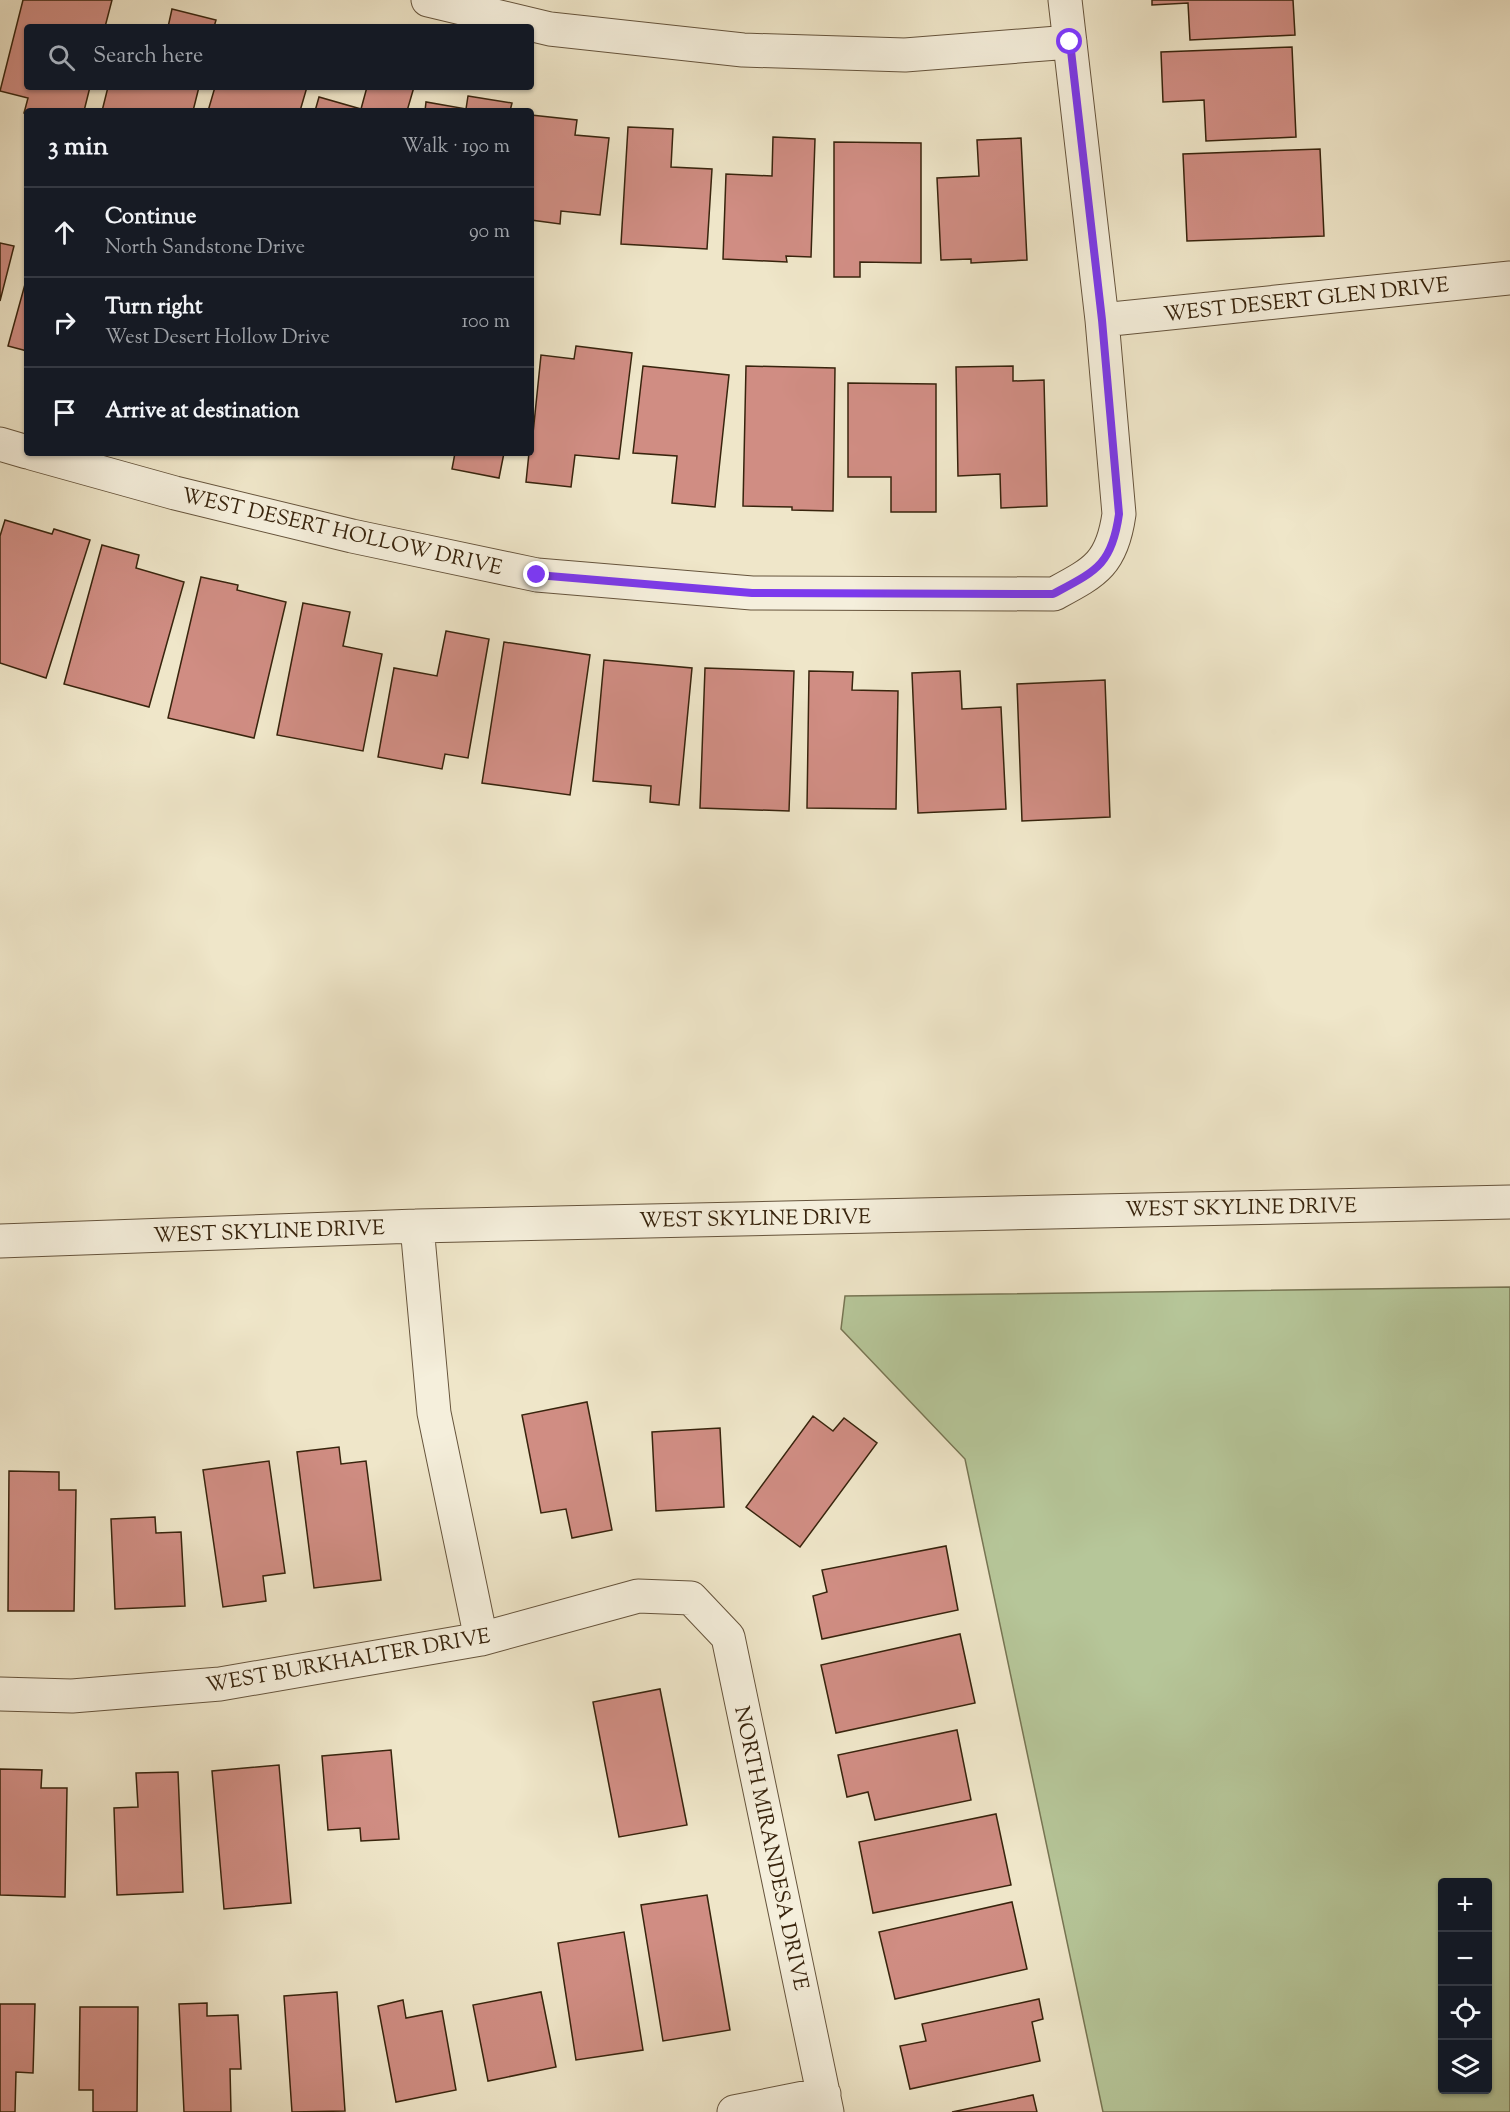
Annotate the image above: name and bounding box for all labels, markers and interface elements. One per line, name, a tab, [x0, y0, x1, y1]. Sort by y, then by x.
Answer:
search box	[24, 24, 534, 90]
route start	[1056, 28, 1082, 54]
icon: search	[45, 41, 78, 74]
text: Search here	[93, 41, 203, 73]
text: 3 min	[48, 129, 108, 166]
text: Walk · 190 m	[402, 133, 510, 162]
text: Continue	[105, 202, 196, 234]
icon: ahead	[48, 216, 81, 249]
text: 90 m	[469, 218, 510, 247]
text: North Sandstone Drive	[105, 234, 305, 263]
street label: WEST DESERT GLEN DRIVE	[1162, 271, 1451, 331]
text: Turn right	[105, 292, 202, 324]
icon: right	[48, 306, 81, 339]
text: 100 m	[461, 308, 510, 337]
text: West Desert Hollow Drive	[105, 324, 330, 353]
icon: arrive	[48, 396, 81, 429]
text: Arrive at destination	[105, 396, 300, 428]
street label: WEST DESERT HOLLOW DRIVE	[178, 481, 505, 585]
route end	[523, 561, 549, 587]
street label: WEST SKYLINE DRIVE	[1125, 1192, 1357, 1226]
street label: WEST SKYLINE DRIVE	[639, 1203, 871, 1237]
street label: WEST SKYLINE DRIVE	[153, 1214, 386, 1252]
street label: WEST BURKHALTER DRIVE	[204, 1622, 493, 1702]
street label: NORTH MIRANDESA DRIVE	[725, 1704, 815, 1994]
map controls	[1438, 1878, 1492, 2094]
button: +	[1438, 1878, 1492, 1932]
button: −	[1438, 1932, 1492, 1986]
button: locate	[1438, 1986, 1492, 2040]
button: layers	[1438, 2040, 1492, 2094]

